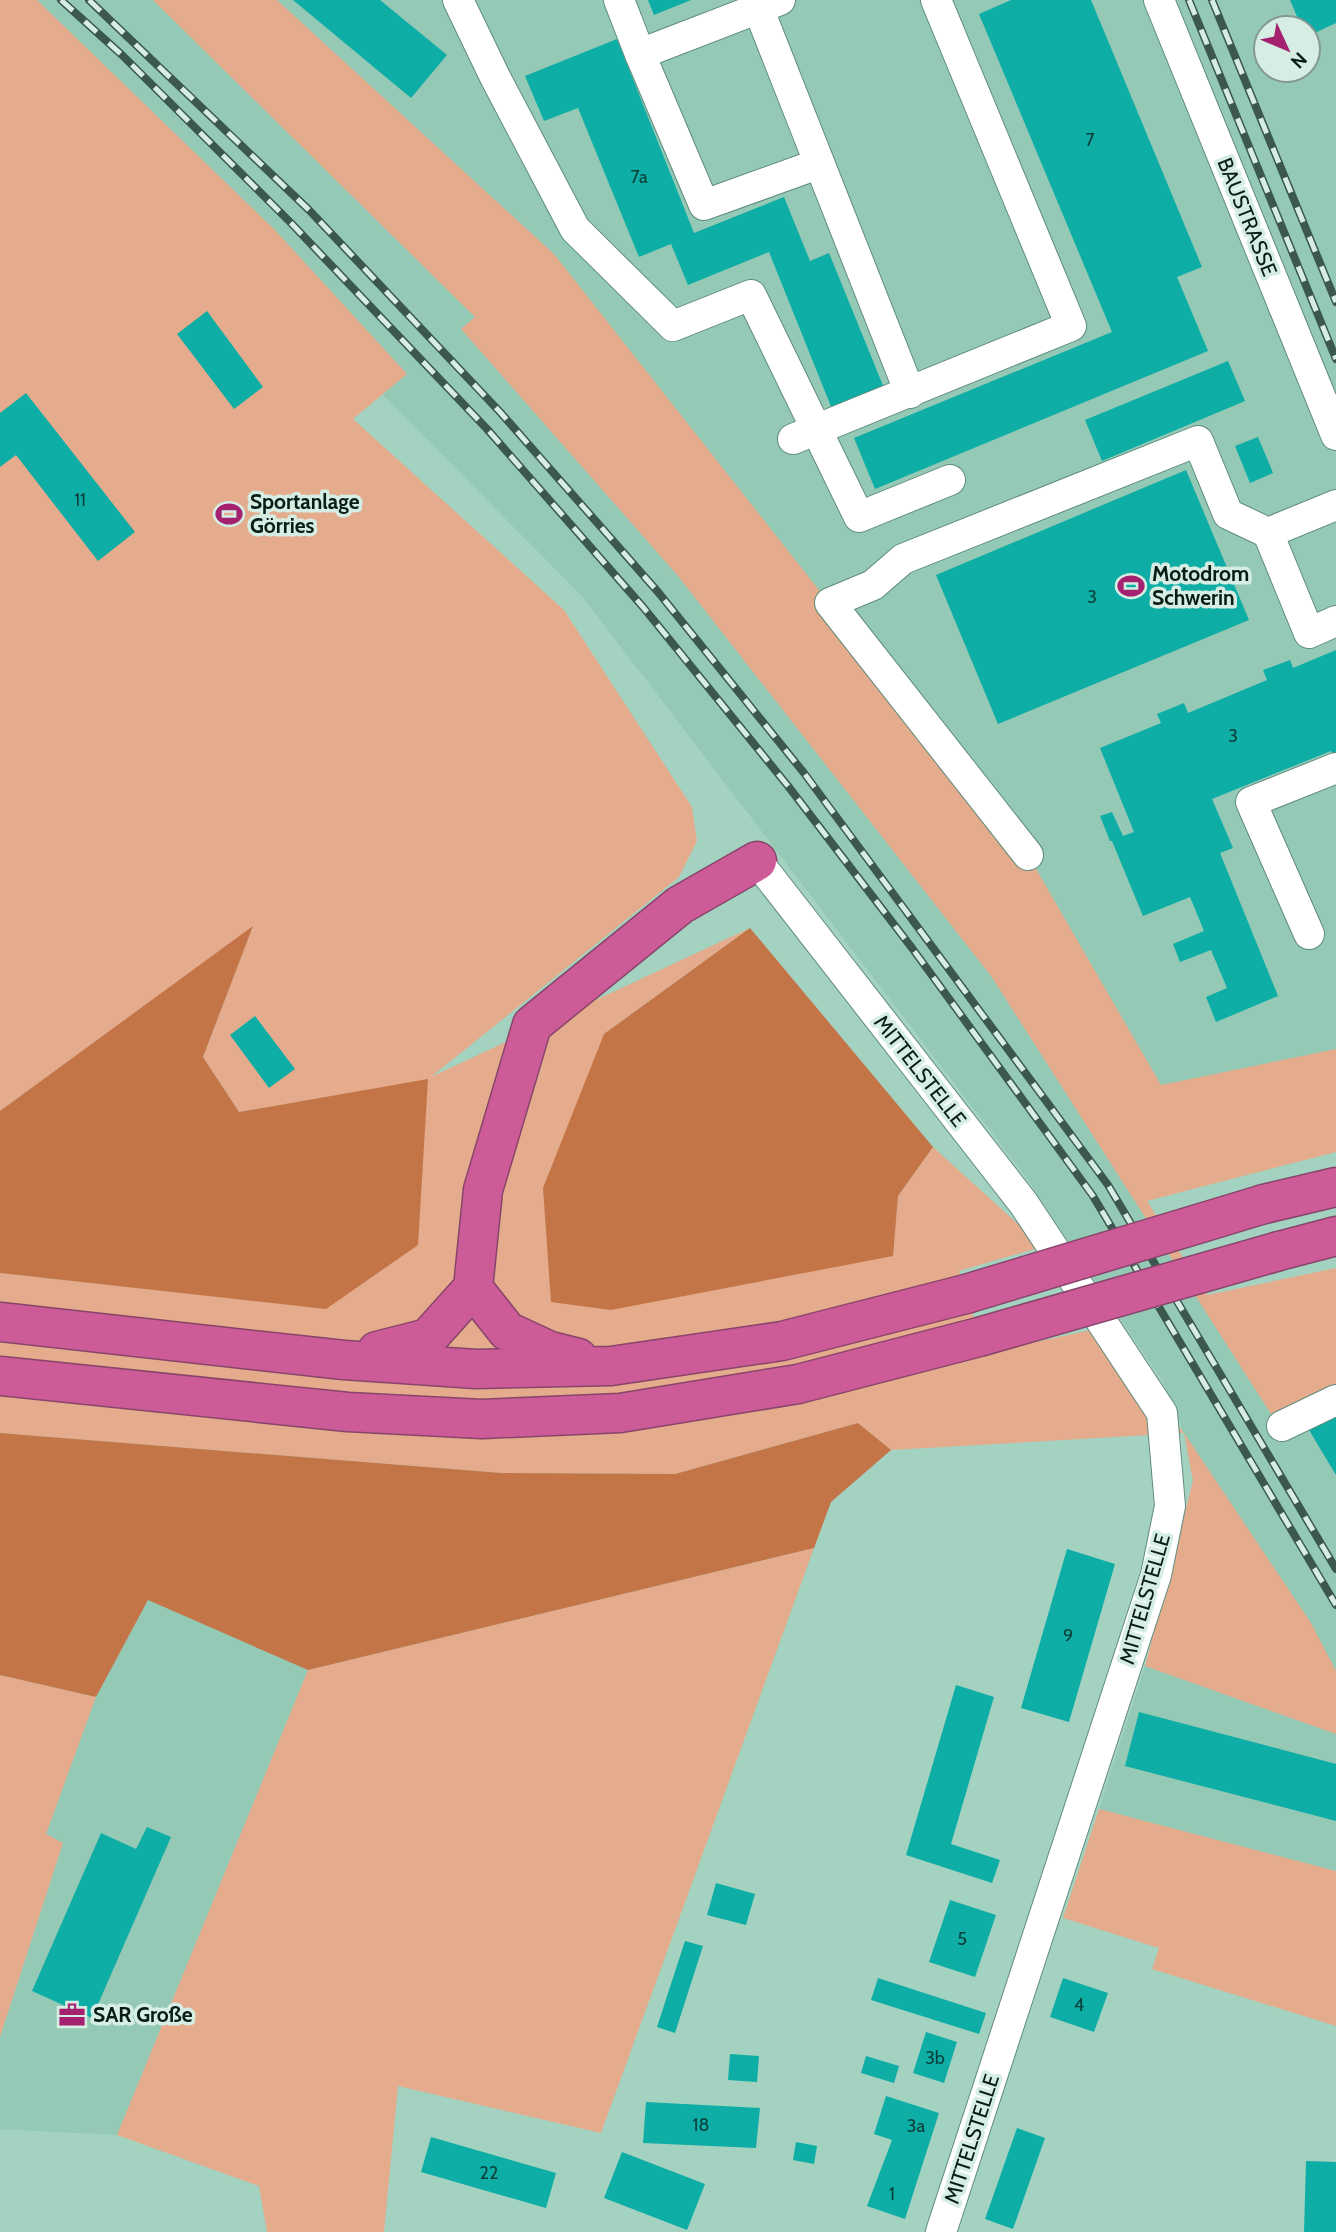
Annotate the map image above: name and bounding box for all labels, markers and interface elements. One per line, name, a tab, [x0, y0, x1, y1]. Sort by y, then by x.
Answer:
north arrow	[1252, 14, 1322, 84]
text: N	[1286, 48, 1312, 73]
house number: 7	[1085, 129, 1095, 151]
street label: BAUSTRASSE	[1212, 154, 1283, 280]
house number: 7a	[630, 166, 648, 188]
house number: 11	[74, 489, 86, 511]
place label: Sportanlage Görries	[250, 489, 360, 538]
sports icon: Sportanlage Görries	[214, 499, 244, 529]
place label: Motodrom Schwerin	[1152, 561, 1249, 610]
sports icon: Motodrom Schwerin	[1116, 571, 1146, 601]
house number: 3	[1087, 586, 1097, 608]
house number: 3	[1228, 725, 1238, 747]
street label: MITTELSTELLE	[869, 1010, 972, 1131]
street label: MITTELSTELLE	[1114, 1531, 1175, 1667]
house number: 9	[1063, 1625, 1073, 1647]
house number: 5	[957, 1928, 967, 1950]
house number: 4	[1074, 1994, 1084, 2016]
office icon: SAR Große	[57, 2000, 87, 2030]
place label: SAR Große	[93, 2002, 193, 2027]
house number: 3b	[925, 2047, 945, 2069]
street label: MITTELSTELLE	[939, 2071, 1004, 2207]
house number: 18	[693, 2114, 709, 2136]
house number: 3a	[907, 2115, 926, 2137]
house number: 22	[480, 2162, 498, 2184]
house number: 1	[889, 2183, 895, 2205]

